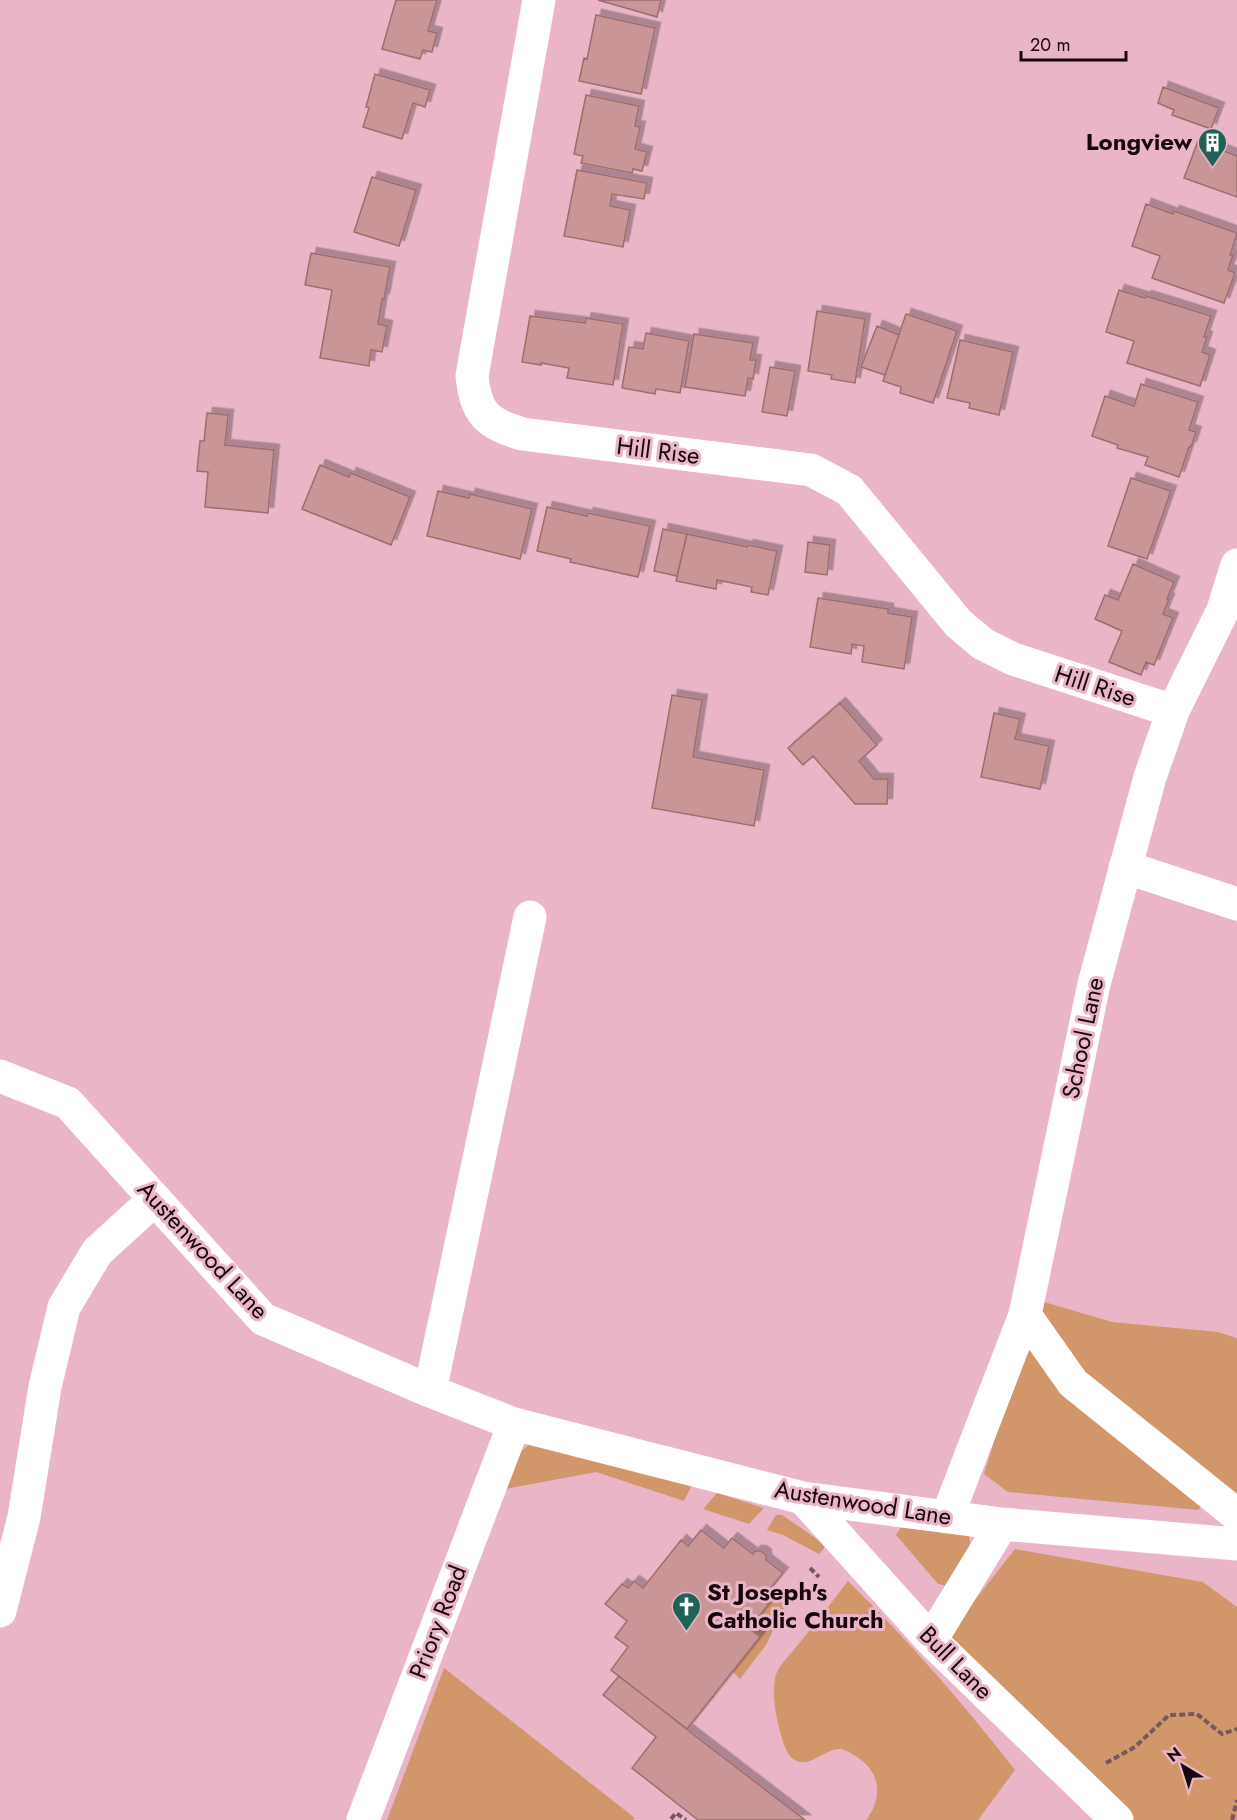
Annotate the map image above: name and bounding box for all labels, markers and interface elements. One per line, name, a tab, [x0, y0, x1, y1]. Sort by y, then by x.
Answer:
scale bar	[1021, 24, 1126, 62]
text: 20 m	[1030, 32, 1070, 58]
place label: Longview	[1086, 124, 1193, 159]
building icon: Longview	[1197, 126, 1229, 168]
street label: Hill Rise	[615, 428, 702, 473]
street label: Hill Rise	[1050, 656, 1140, 715]
street label: School Lane	[1053, 974, 1112, 1102]
street label: Austenwood Lane	[130, 1172, 277, 1327]
street label: Austenwood Lane	[772, 1471, 954, 1534]
street label: Priory Road	[400, 1560, 475, 1684]
place label: St Joseph's Catholic Church	[707, 1574, 884, 1637]
church icon: St Joseph's Catholic Church	[670, 1590, 702, 1632]
street label: Bull Lane	[912, 1618, 1001, 1707]
north arrow	[1153, 1736, 1213, 1796]
text: N	[1162, 1742, 1186, 1768]

